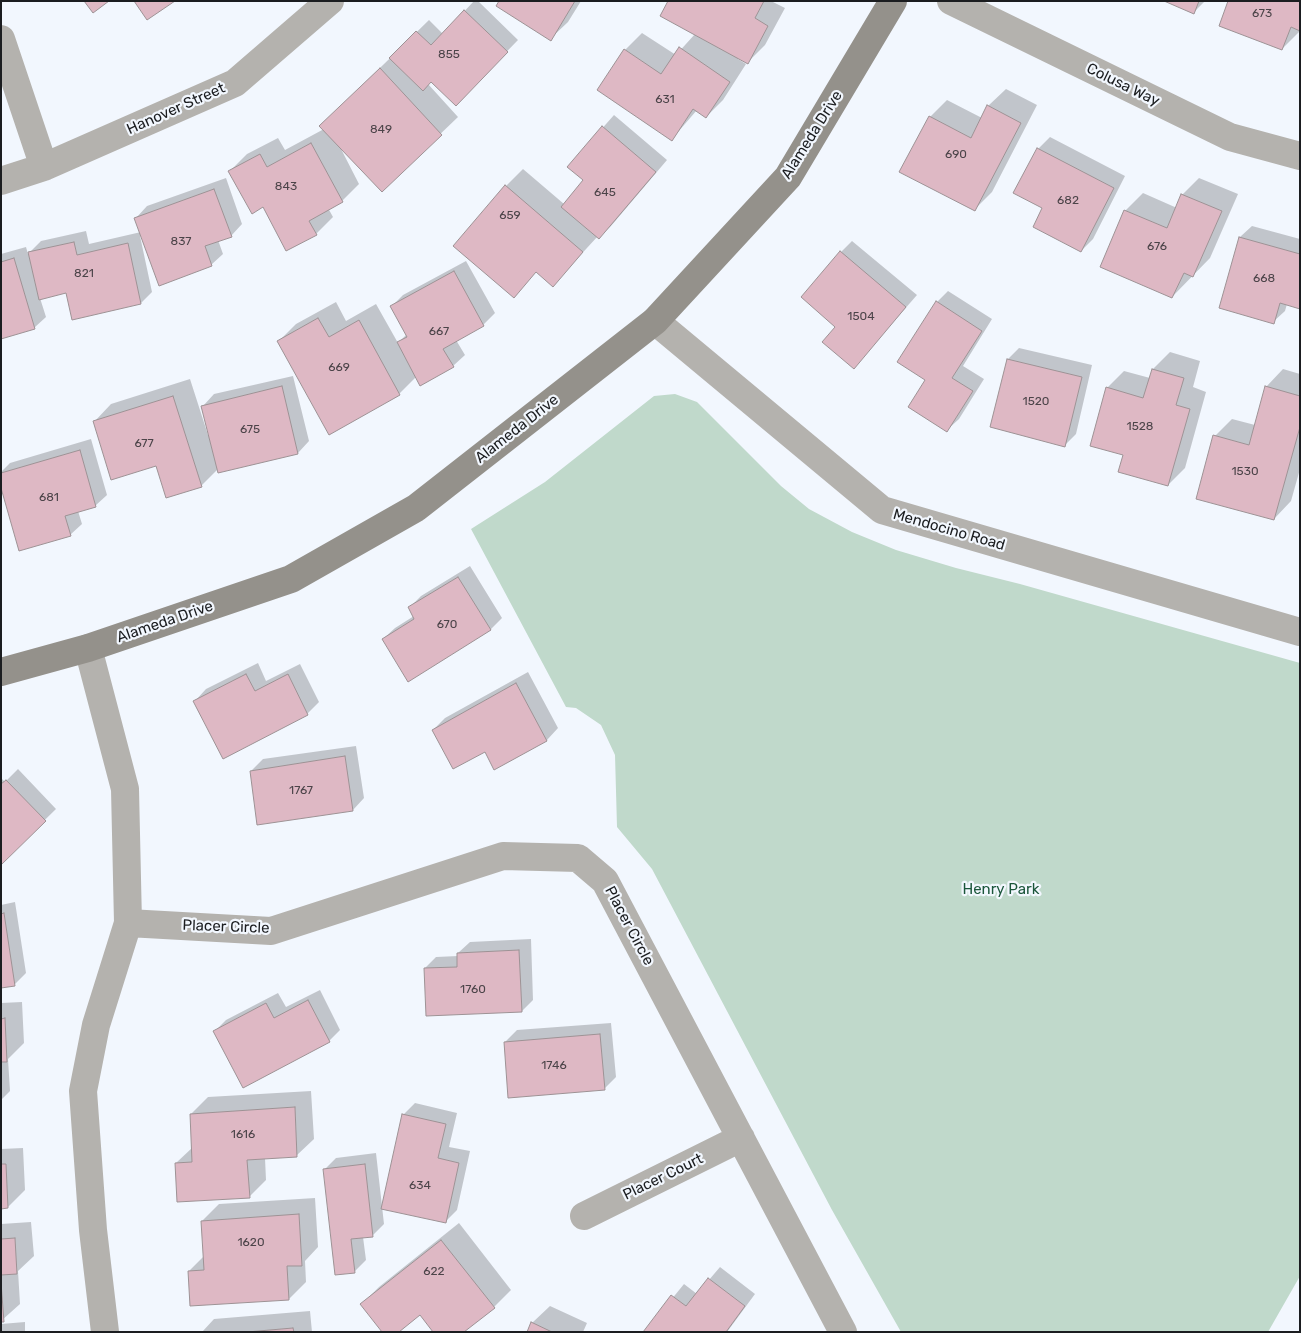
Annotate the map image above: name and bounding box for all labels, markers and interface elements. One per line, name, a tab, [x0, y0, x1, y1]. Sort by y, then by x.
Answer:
house number: 673	[1252, 7, 1272, 21]
house number: 855	[438, 48, 460, 62]
street label: Colusa Way	[1084, 60, 1162, 110]
street label: Hanover Street	[124, 79, 228, 139]
street label: Alameda Drive	[778, 88, 846, 182]
house number: 631	[655, 93, 675, 107]
house number: 849	[370, 123, 392, 137]
house number: 690	[945, 148, 967, 162]
house number: 843	[275, 180, 297, 194]
house number: 645	[594, 186, 616, 200]
house number: 682	[1057, 194, 1079, 208]
house number: 659	[499, 209, 521, 223]
house number: 837	[171, 235, 191, 249]
house number: 676	[1147, 240, 1167, 254]
house number: 821	[74, 267, 94, 281]
house number: 668	[1253, 272, 1275, 286]
house number: 1504	[847, 310, 875, 324]
house number: 667	[429, 325, 449, 339]
house number: 669	[328, 361, 350, 375]
street label: Alameda Drive	[472, 391, 562, 467]
house number: 1520	[1023, 395, 1049, 409]
house number: 1528	[1127, 420, 1153, 434]
house number: 675	[240, 423, 260, 437]
house number: 677	[134, 437, 154, 451]
house number: 1530	[1231, 465, 1259, 479]
house number: 681	[39, 491, 59, 505]
street label: Mendocino Road	[891, 505, 1007, 555]
street label: Alameda Drive	[114, 597, 216, 647]
house number: 670	[437, 618, 457, 632]
house number: 1767	[289, 784, 313, 798]
park label: Henry Park	[962, 881, 1040, 899]
street label: Placer Circle	[601, 883, 657, 969]
street label: Placer Circle	[182, 916, 270, 938]
house number: 1760	[460, 983, 486, 997]
house number: 1746	[541, 1059, 567, 1073]
house number: 1616	[231, 1128, 255, 1142]
street label: Placer Court	[620, 1150, 706, 1204]
house number: 634	[409, 1179, 431, 1193]
house number: 1620	[237, 1236, 265, 1250]
house number: 622	[423, 1265, 445, 1279]

